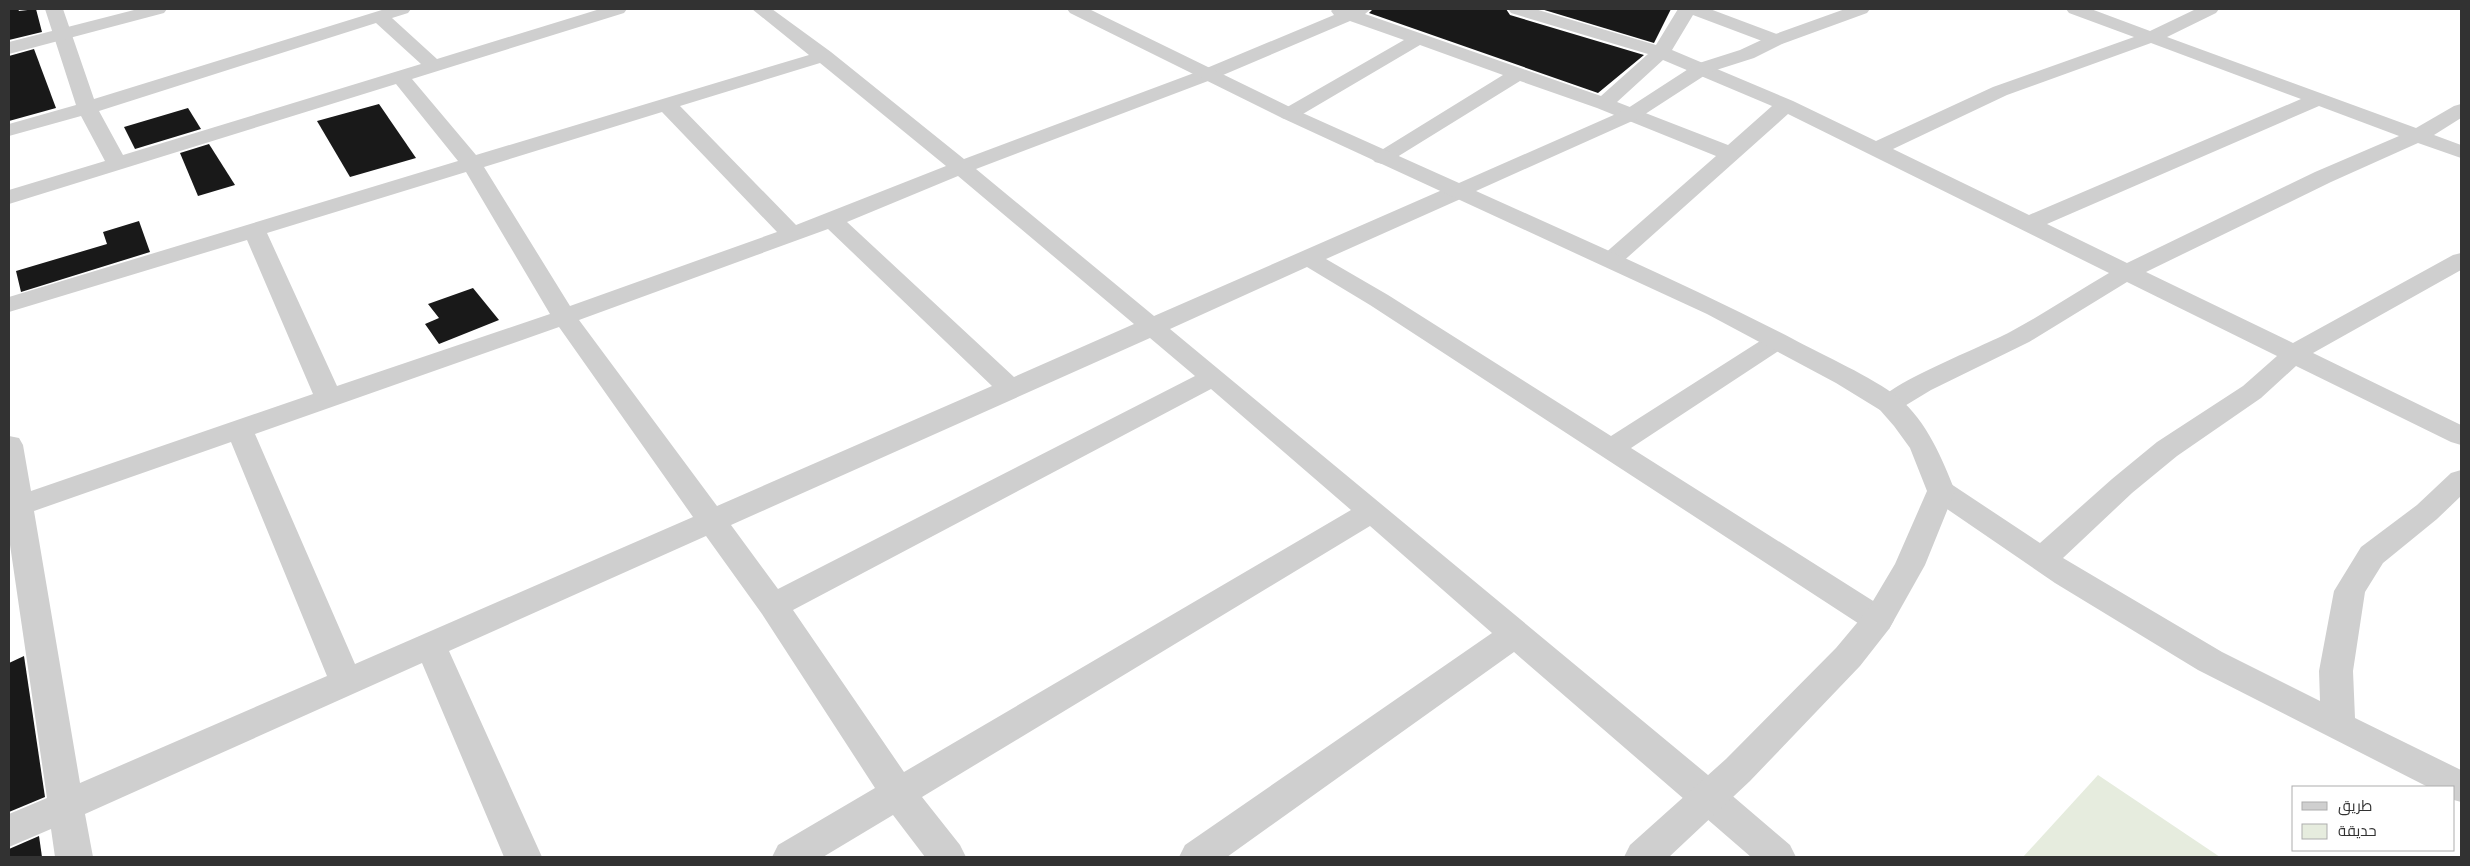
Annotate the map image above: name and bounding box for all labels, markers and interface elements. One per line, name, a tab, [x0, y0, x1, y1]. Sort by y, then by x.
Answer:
legend	[2292, 786, 2455, 851]
text: طريق	[2338, 797, 2372, 816]
text: حديقة	[2338, 822, 2377, 841]

